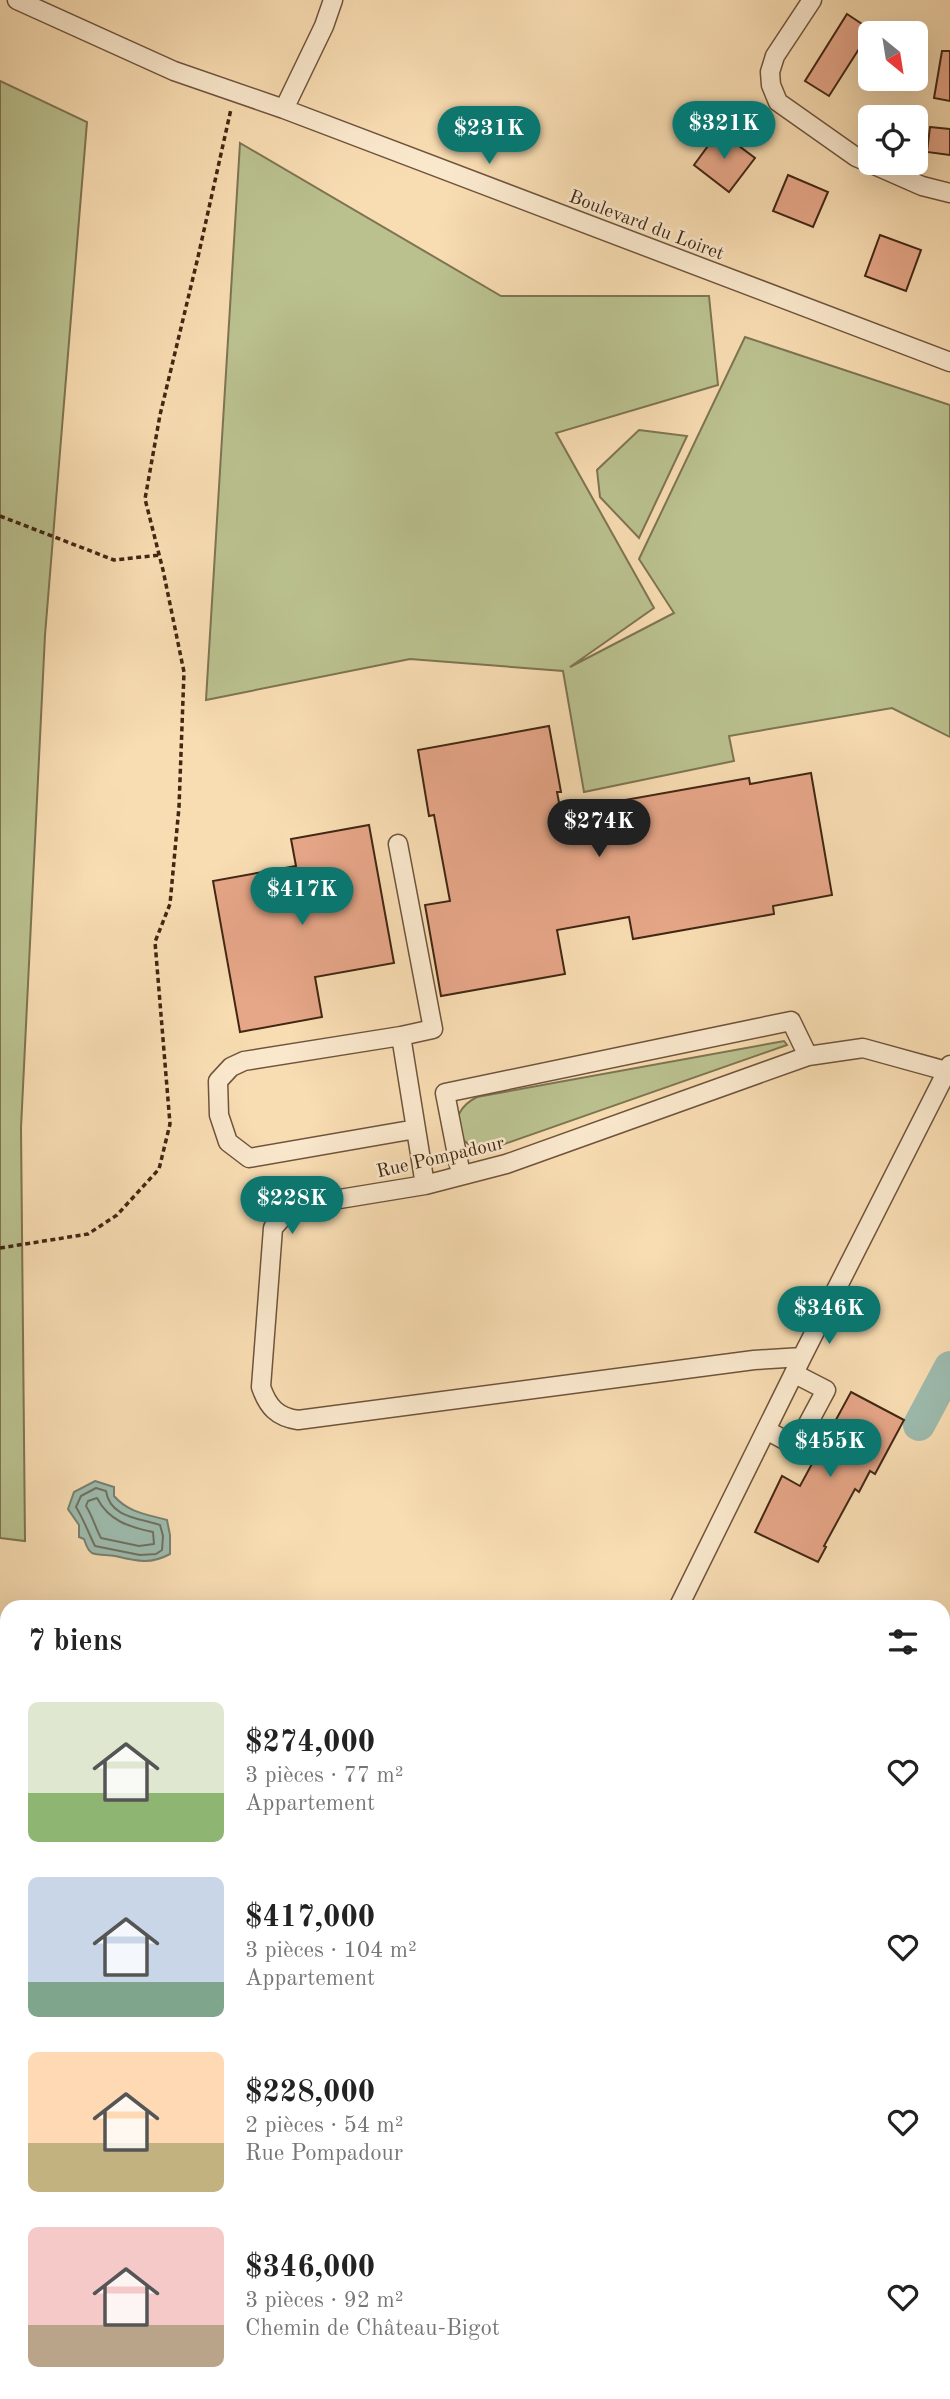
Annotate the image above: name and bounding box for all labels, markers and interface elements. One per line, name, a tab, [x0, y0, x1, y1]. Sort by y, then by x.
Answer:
north arrow	[858, 21, 928, 91]
map controls	[858, 21, 928, 175]
pin: $321K	[675, 102, 773, 161]
button: locate	[858, 105, 928, 175]
pin: $231K	[440, 106, 538, 166]
text: $321K	[688, 112, 760, 135]
text: $231K	[453, 117, 525, 140]
street label: Boulevard du Loiret	[566, 188, 726, 265]
pin: $274K	[550, 800, 648, 859]
text: $274K	[563, 810, 635, 833]
pin: $417K	[253, 867, 351, 927]
text: $417K	[266, 878, 338, 901]
street label: Rue Pompadour	[375, 1134, 507, 1182]
pin: $228K	[243, 1176, 341, 1236]
text: $228K	[256, 1187, 328, 1210]
pin: $346K	[780, 1286, 878, 1346]
text: $346K	[793, 1297, 865, 1320]
pin: $455K	[781, 1420, 879, 1479]
text: $455K	[794, 1430, 866, 1453]
icon: filters	[884, 1623, 922, 1661]
text: 7 biens	[28, 1627, 122, 1657]
text: $274,000	[245, 1728, 375, 1758]
icon: home	[84, 1730, 168, 1814]
icon: heart	[884, 1753, 922, 1791]
text: 3 pièces · 77 m²	[245, 1764, 404, 1787]
text: Appartement	[245, 1792, 375, 1815]
text: $417,000	[245, 1903, 375, 1933]
icon: home	[84, 1905, 168, 1989]
icon: heart	[884, 1928, 922, 1966]
text: 3 pièces · 104 m²	[245, 1939, 417, 1962]
text: Appartement	[245, 1967, 375, 1990]
text: $228,000	[245, 2078, 375, 2108]
icon: home	[84, 2080, 168, 2164]
icon: heart	[884, 2103, 922, 2141]
text: 2 pièces · 54 m²	[245, 2114, 404, 2137]
text: Rue Pompadour	[245, 2142, 403, 2165]
text: $346,000	[245, 2253, 375, 2283]
icon: home	[84, 2255, 168, 2339]
icon: heart	[884, 2278, 922, 2316]
text: 3 pièces · 92 m²	[245, 2289, 404, 2312]
text: Chemin de Château-Bigot	[245, 2317, 500, 2340]

